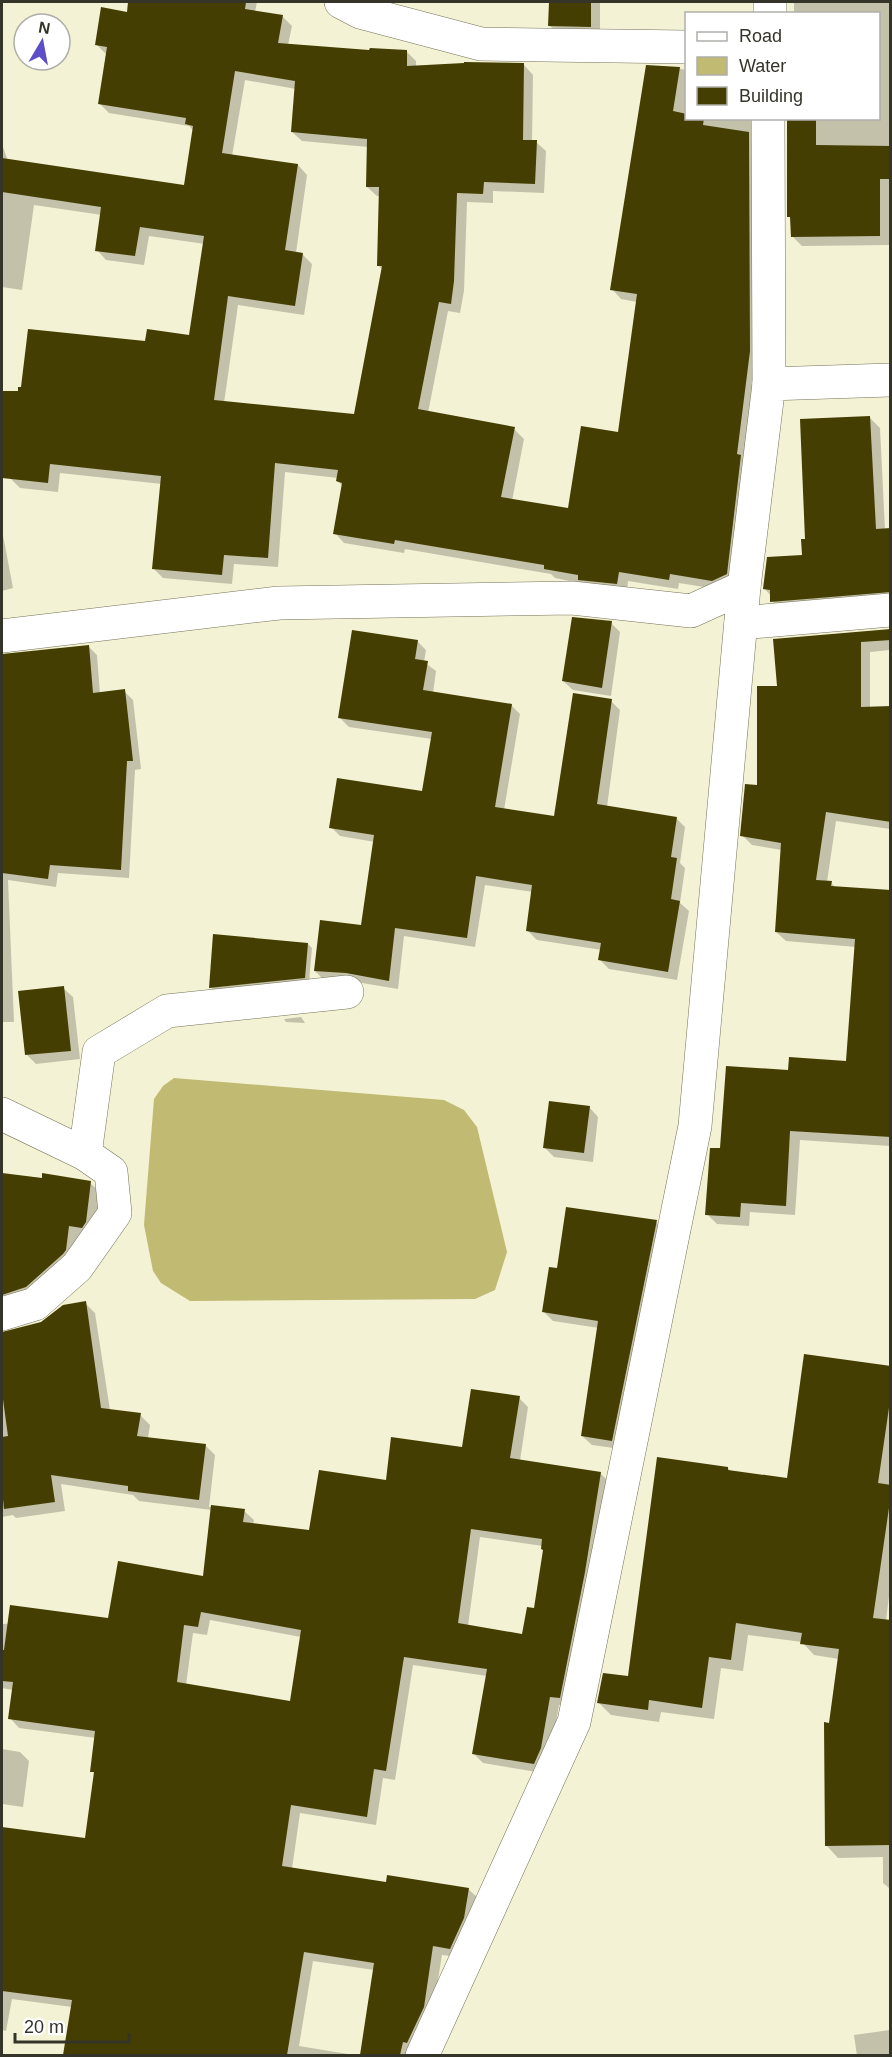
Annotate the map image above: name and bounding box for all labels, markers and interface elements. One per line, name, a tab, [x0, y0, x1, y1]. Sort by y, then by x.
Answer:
north arrow	[12, 12, 72, 72]
legend	[685, 12, 880, 120]
text: N	[37, 18, 52, 37]
text: Road	[739, 26, 782, 46]
text: Water	[739, 56, 786, 76]
text: Building	[739, 86, 803, 106]
scale bar	[15, 2006, 129, 2044]
text: 20 m	[24, 2017, 64, 2037]

